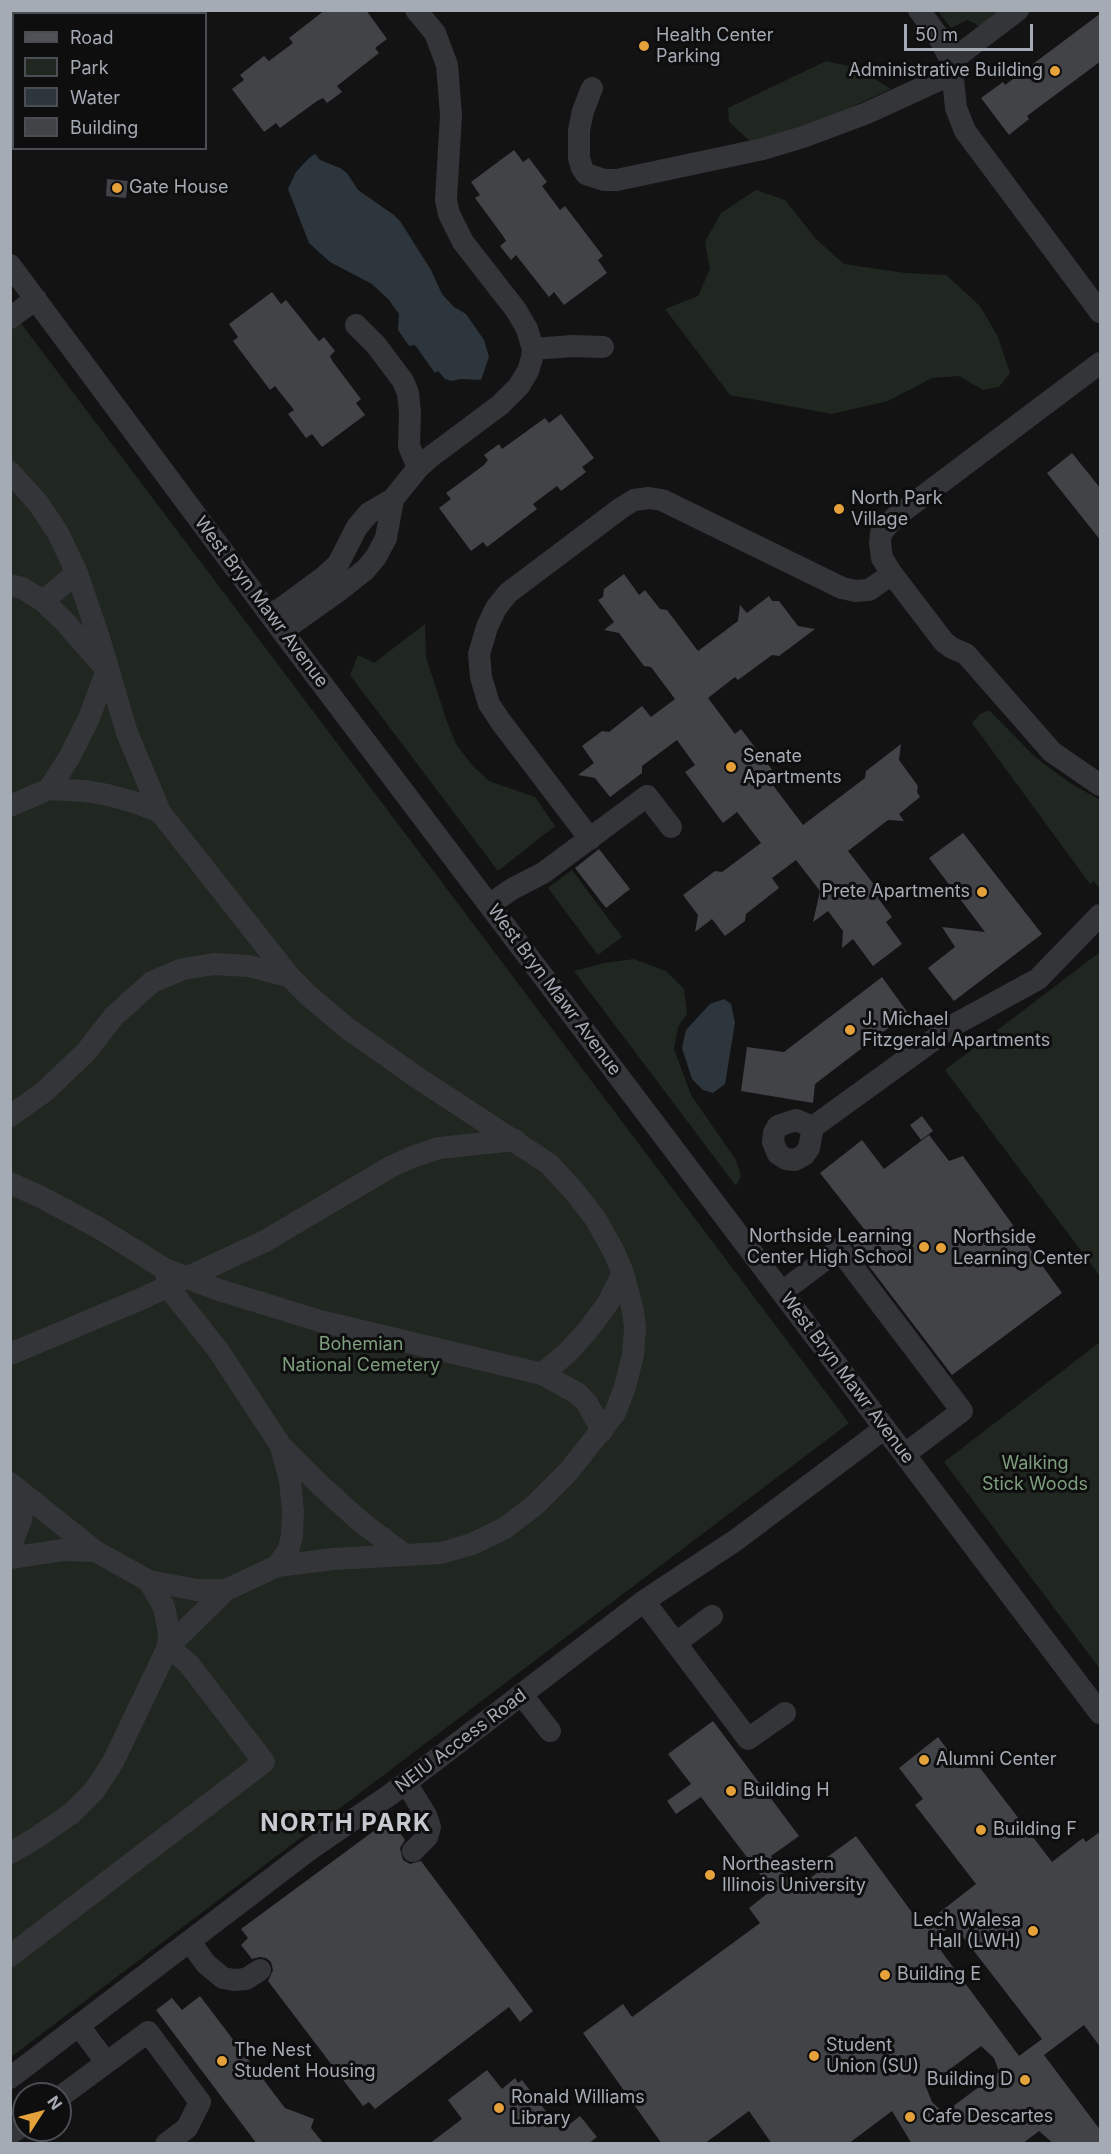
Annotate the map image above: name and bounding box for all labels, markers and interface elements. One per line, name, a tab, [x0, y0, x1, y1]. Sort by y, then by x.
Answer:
legend	[12, 12, 207, 150]
scale bar	[907, 12, 1036, 50]
text: 50 m	[915, 24, 958, 45]
place label: Health Center Parking	[656, 25, 774, 68]
text: Road	[70, 27, 113, 48]
marker: Health Center Parking	[637, 39, 651, 53]
text: Park	[70, 57, 109, 78]
place label: Administrative Building	[848, 60, 1043, 82]
marker: Administrative Building	[1048, 64, 1062, 78]
text: Water	[70, 87, 120, 108]
text: Building	[70, 117, 138, 138]
place label: Gate House	[129, 177, 229, 199]
marker: Gate House	[110, 181, 124, 195]
place label: North Park Village	[851, 488, 943, 530]
marker: North Park Village	[832, 502, 846, 516]
street label: West Bryn Mawr Avenue	[190, 512, 332, 692]
place label: Senate Apartments	[743, 746, 842, 789]
marker: Senate Apartments	[724, 760, 738, 774]
place label: Prete Apartments	[821, 881, 970, 903]
marker: Prete Apartments	[975, 885, 989, 899]
street label: West Bryn Mawr Avenue	[483, 900, 625, 1080]
place label: J. Michael Fitzgerald Apartments	[862, 1009, 1050, 1052]
marker: J. Michael Fitzgerald Apartments	[843, 1023, 857, 1037]
place label: Northside Learning Center High School	[747, 1226, 912, 1268]
place label: Northside Learning Center	[953, 1227, 1090, 1270]
marker: Northside Learning Center High School	[917, 1240, 931, 1254]
marker: Northside Learning Center	[934, 1241, 948, 1255]
street label: West Bryn Mawr Avenue	[776, 1288, 918, 1468]
park label: Bohemian National Cemetery	[282, 1334, 440, 1376]
park label: Walking Stick Woods	[982, 1453, 1088, 1496]
street label: NEIU Access Road	[391, 1685, 531, 1797]
place label: Alumni Center	[936, 1749, 1057, 1771]
marker: Alumni Center	[917, 1753, 931, 1767]
place label: Building H	[743, 1780, 830, 1802]
marker: Building H	[724, 1784, 738, 1798]
district label: NORTH PARK	[260, 1810, 432, 1838]
place label: Building F	[993, 1819, 1077, 1841]
marker: Building F	[974, 1823, 988, 1837]
place label: Northeastern Illinois University	[722, 1854, 866, 1896]
marker: Northeastern Illinois University	[703, 1868, 717, 1882]
place label: Lech Walesa Hall (LWH)	[913, 1910, 1021, 1952]
marker: Lech Walesa Hall (LWH)	[1026, 1924, 1040, 1938]
place label: Building E	[897, 1964, 981, 1986]
marker: Building E	[878, 1968, 892, 1982]
place label: Student Union (SU)	[826, 2035, 919, 2078]
place label: The Nest Student Housing	[234, 2040, 376, 2082]
marker: Student Union (SU)	[807, 2049, 821, 2063]
marker: The Nest Student Housing	[215, 2054, 229, 2068]
place label: Building D	[927, 2069, 1013, 2091]
marker: Building D	[1018, 2073, 1032, 2087]
north arrow	[12, 2082, 72, 2142]
place label: Ronald Williams Library	[511, 2087, 645, 2130]
text: N	[43, 2092, 67, 2113]
marker: Ronald Williams Library	[492, 2101, 506, 2115]
place label: Cafe Descartes	[922, 2106, 1053, 2128]
marker: Cafe Descartes	[903, 2110, 917, 2124]

